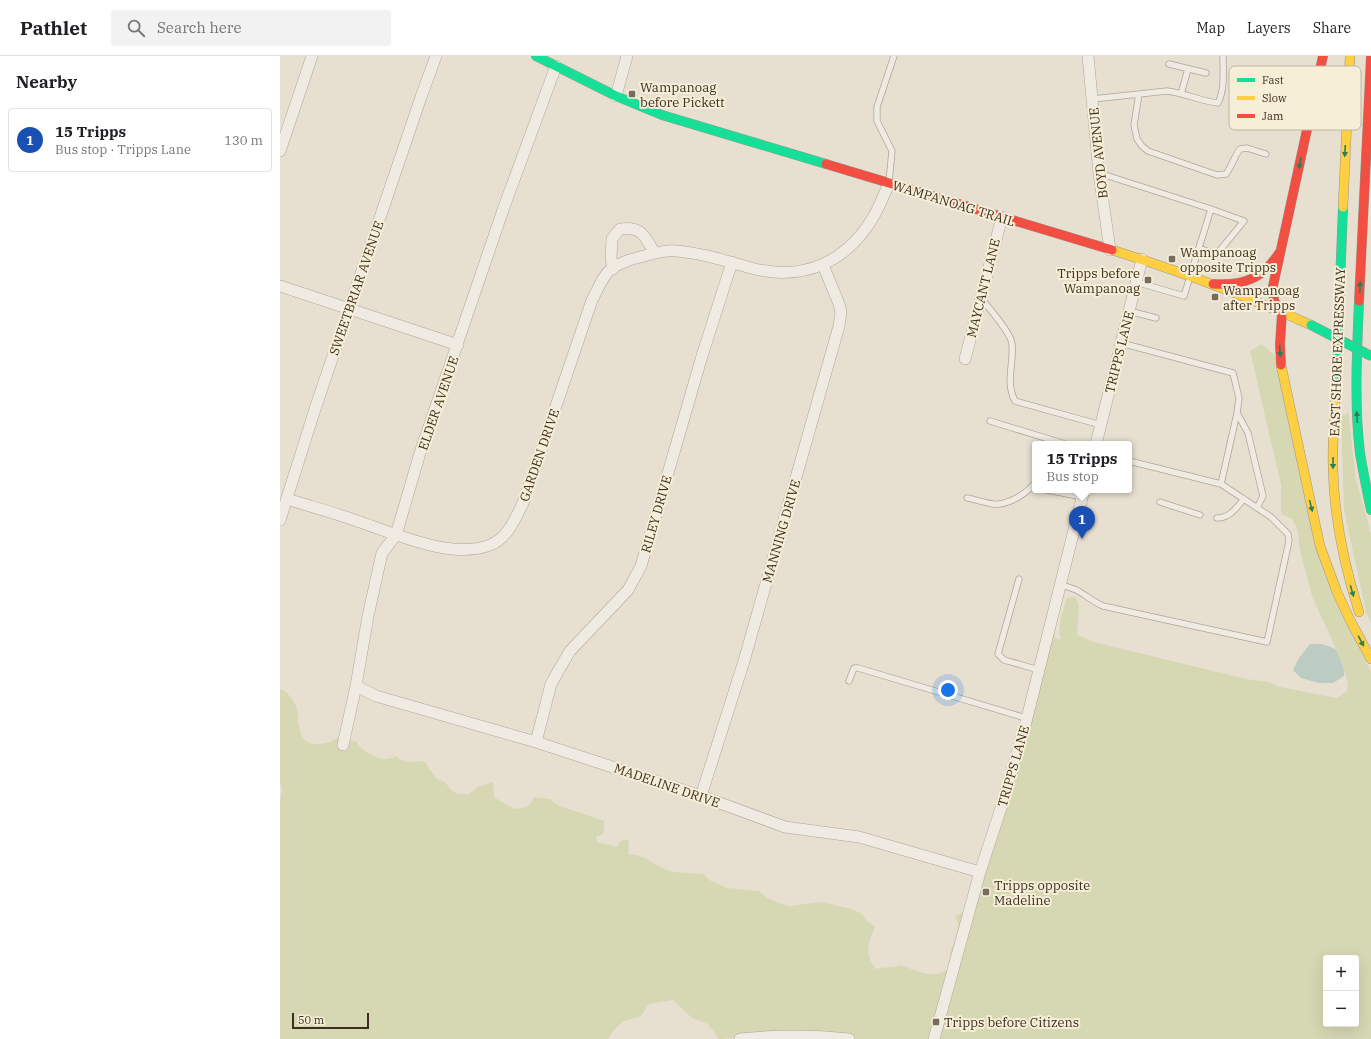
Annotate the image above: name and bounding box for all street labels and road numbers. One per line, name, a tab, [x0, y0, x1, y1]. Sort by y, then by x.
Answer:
street label: BOYD AVENUE	[1085, 107, 1112, 199]
street label: WAMPANOAG TRAIL	[890, 177, 1018, 230]
street label: SWEETBRIAR AVENUE	[325, 219, 387, 358]
street label: MAYCANT LANE	[963, 237, 1004, 339]
street label: EAST SHORE EXPRESSWAY	[1326, 267, 1349, 437]
street label: TRIPPS LANE	[1101, 309, 1138, 395]
street label: ELDER AVENUE	[414, 354, 463, 453]
street label: GARDEN DRIVE	[516, 407, 563, 504]
street label: RILEY DRIVE	[637, 474, 676, 555]
street label: MANNING DRIVE	[759, 477, 804, 585]
street label: TRIPPS LANE	[994, 723, 1033, 809]
street label: MADELINE DRIVE	[612, 759, 722, 812]

